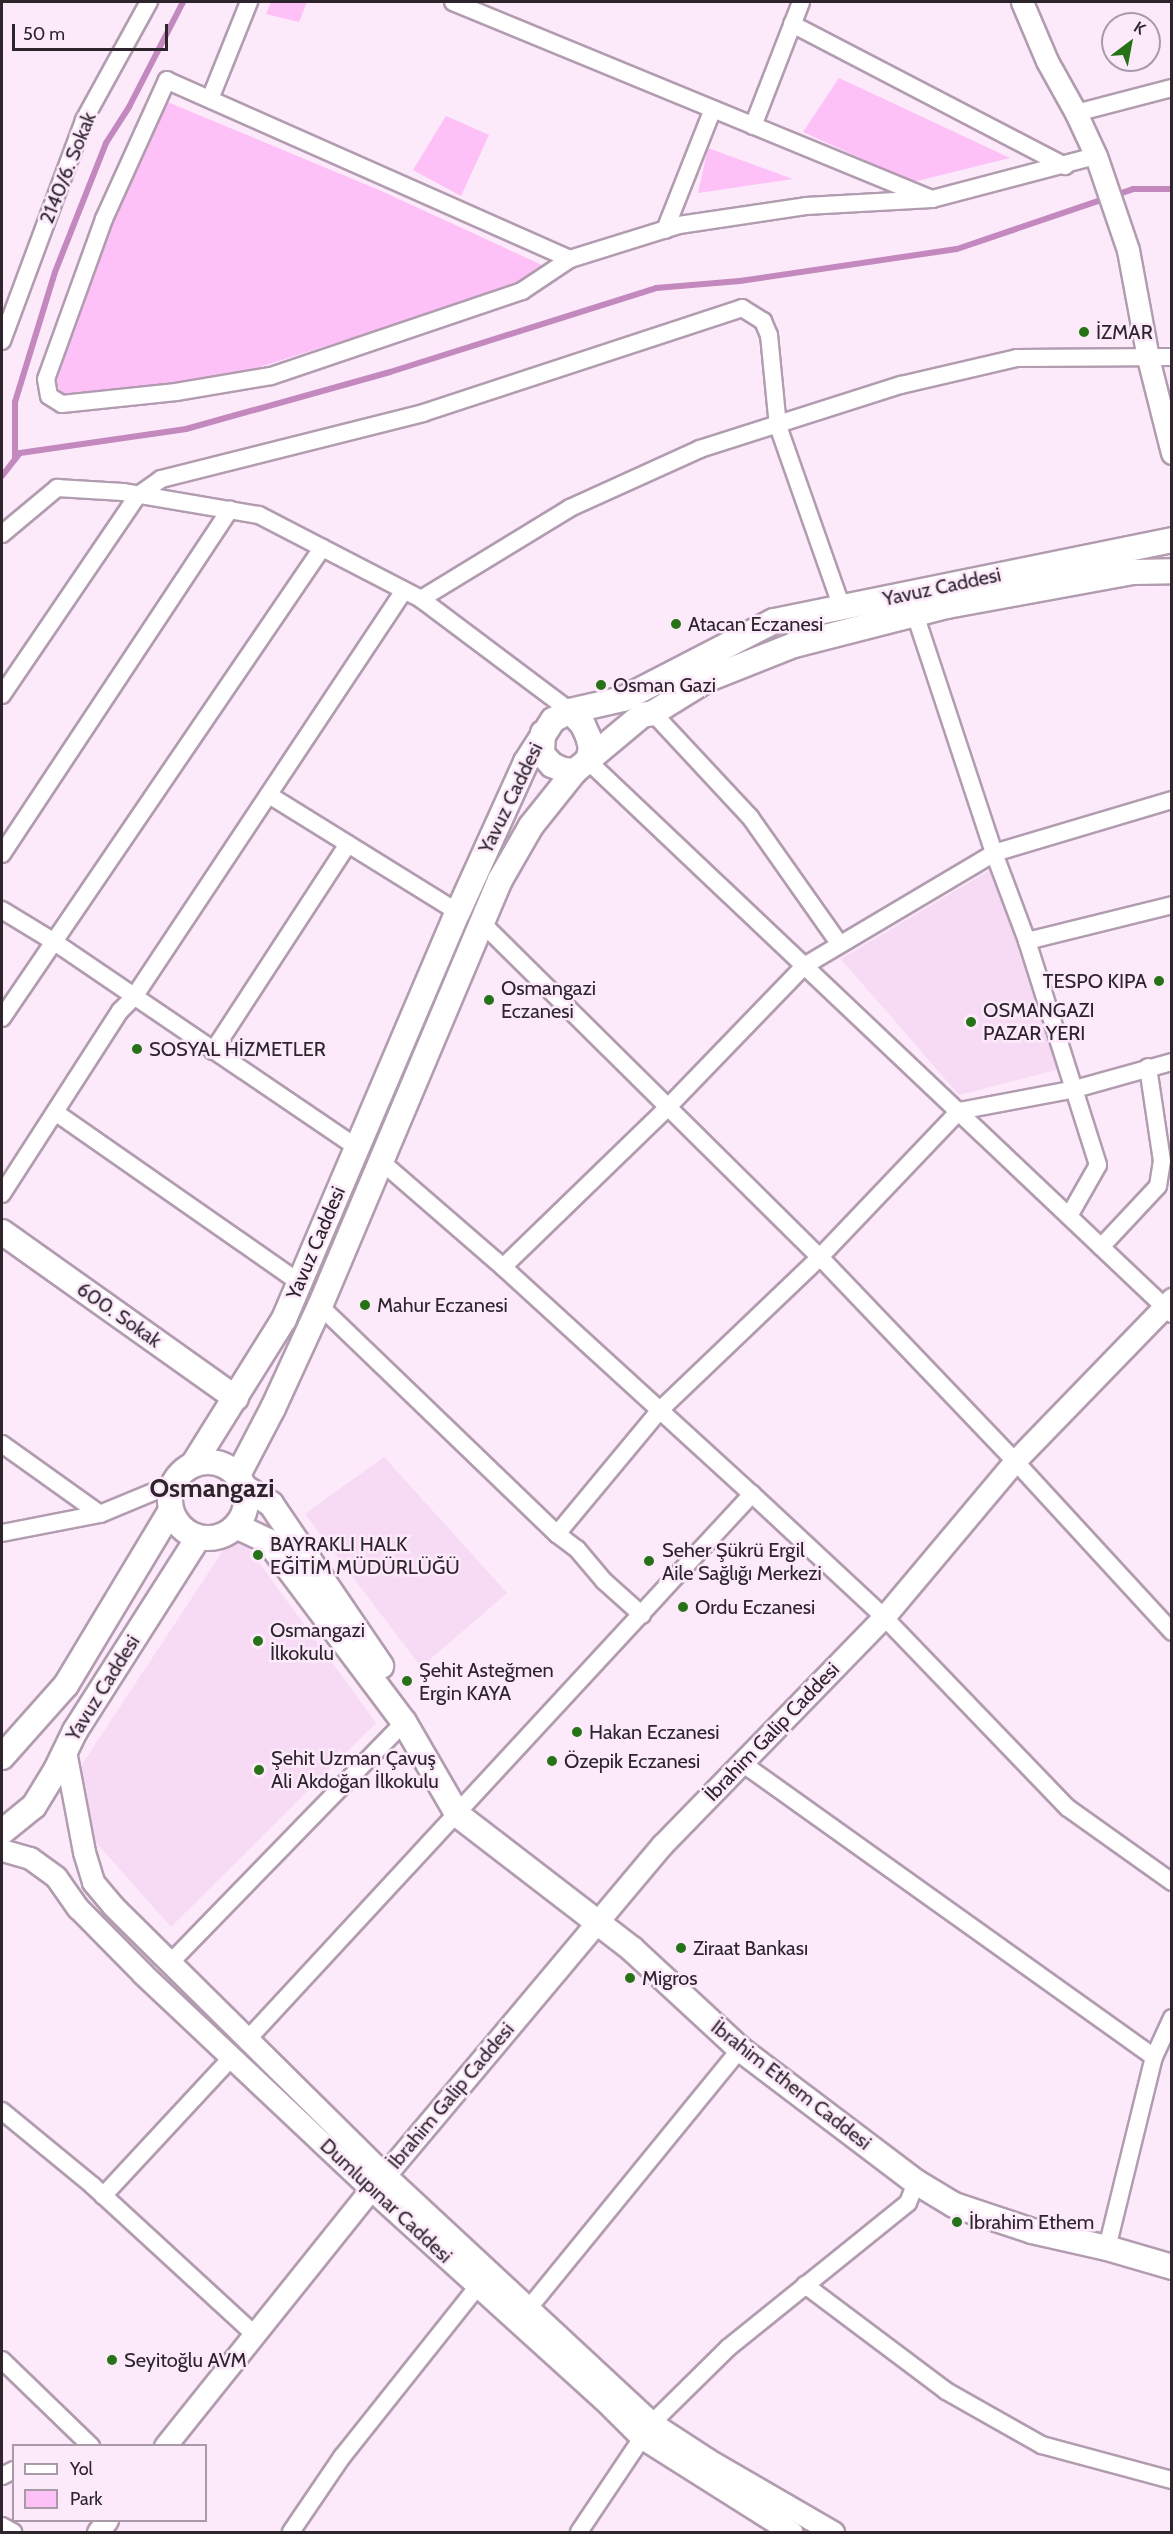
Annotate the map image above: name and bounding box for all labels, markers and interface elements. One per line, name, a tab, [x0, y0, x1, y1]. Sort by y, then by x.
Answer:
scale bar	[15, 12, 171, 50]
north arrow	[1101, 12, 1161, 72]
text: K	[1130, 17, 1149, 39]
text: 50 m	[23, 23, 65, 45]
street label: 2140/6. Sokak	[35, 109, 101, 227]
place label: İZMAR	[1096, 320, 1153, 344]
marker: İZMAR	[1077, 325, 1091, 339]
street label: Yavuz Caddesi	[881, 563, 1003, 611]
place label: Atacan Eczanesi	[688, 612, 823, 636]
marker: Atacan Eczanesi	[669, 617, 683, 631]
place label: Osman Gazi	[613, 673, 716, 697]
marker: Osman Gazi	[594, 678, 608, 692]
street label: Yavuz Caddesi	[474, 739, 548, 857]
place label: TESPO KIPA	[1043, 969, 1147, 993]
marker: TESPO KIPA	[1152, 974, 1166, 988]
place label: Osmangazi Eczanesi	[501, 976, 596, 1023]
marker: Osmangazi Eczanesi	[482, 993, 496, 1007]
place label: OSMANGAZI PAZAR YERI	[983, 999, 1095, 1046]
marker: OSMANGAZI PAZAR YERI	[964, 1015, 978, 1029]
place label: SOSYAL HİZMETLER	[149, 1037, 326, 1061]
marker: SOSYAL HİZMETLER	[130, 1042, 144, 1056]
street label: Yavuz Caddesi	[281, 1183, 351, 1303]
street label: 600. Sokak	[72, 1277, 166, 1353]
place label: Mahur Eczanesi	[377, 1293, 508, 1317]
marker: Mahur Eczanesi	[358, 1298, 372, 1312]
district label: Osmangazi	[149, 1473, 275, 1505]
place label: BAYRAKLI HALK EĞİTİM MÜDÜRLÜĞÜ	[270, 1532, 460, 1579]
place label: Seher Şükrü Ergil Aile Sağlığı Merkezi	[662, 1538, 822, 1585]
marker: BAYRAKLI HALK EĞİTİM MÜDÜRLÜĞÜ	[251, 1548, 265, 1562]
marker: Seher Şükrü Ergil Aile Sağlığı Merkezi	[640, 1552, 658, 1570]
place label: Ordu Eczanesi	[695, 1595, 815, 1619]
marker: Ordu Eczanesi	[676, 1600, 690, 1614]
place label: Osmangazi İlkokulu	[270, 1618, 365, 1665]
street label: Yavuz Caddesi	[61, 1631, 145, 1745]
marker: Osmangazi İlkokulu	[251, 1634, 265, 1648]
place label: Şehit Asteğmen Ergin KAYA	[419, 1658, 554, 1705]
street label: İbrahim Galip Caddesi	[700, 1658, 844, 1806]
marker: Şehit Asteğmen Ergin KAYA	[400, 1674, 414, 1688]
place label: Hakan Eczanesi	[589, 1720, 719, 1744]
marker: Hakan Eczanesi	[570, 1725, 584, 1739]
place label: Şehit Uzman Çavuş Ali Akdoğan İlkokulu	[271, 1746, 439, 1793]
place label: Özepik Eczanesi	[564, 1749, 700, 1773]
marker: Özepik Eczanesi	[545, 1754, 559, 1768]
marker: Şehit Uzman Çavuş Ali Akdoğan İlkokulu	[252, 1763, 266, 1777]
place label: Ziraat Bankası	[693, 1936, 808, 1960]
marker: Ziraat Bankası	[674, 1941, 688, 1955]
place label: Migros	[642, 1966, 698, 1990]
marker: Migros	[623, 1971, 637, 1985]
street label: İbrahim Ethem Caddesi	[706, 2015, 876, 2155]
street label: İbrahim Galip Caddesi	[383, 2018, 519, 2174]
street label: Dumlupınar Caddesi	[315, 2134, 457, 2268]
place label: İbrahim Ethem	[969, 2210, 1094, 2234]
marker: İbrahim Ethem	[950, 2215, 964, 2229]
place label: Seyitoğlu AVM	[124, 2348, 247, 2372]
marker: Seyitoğlu AVM	[105, 2353, 119, 2367]
legend	[12, 2444, 207, 2522]
text: Yol	[70, 2458, 93, 2480]
text: Park	[70, 2488, 102, 2510]

